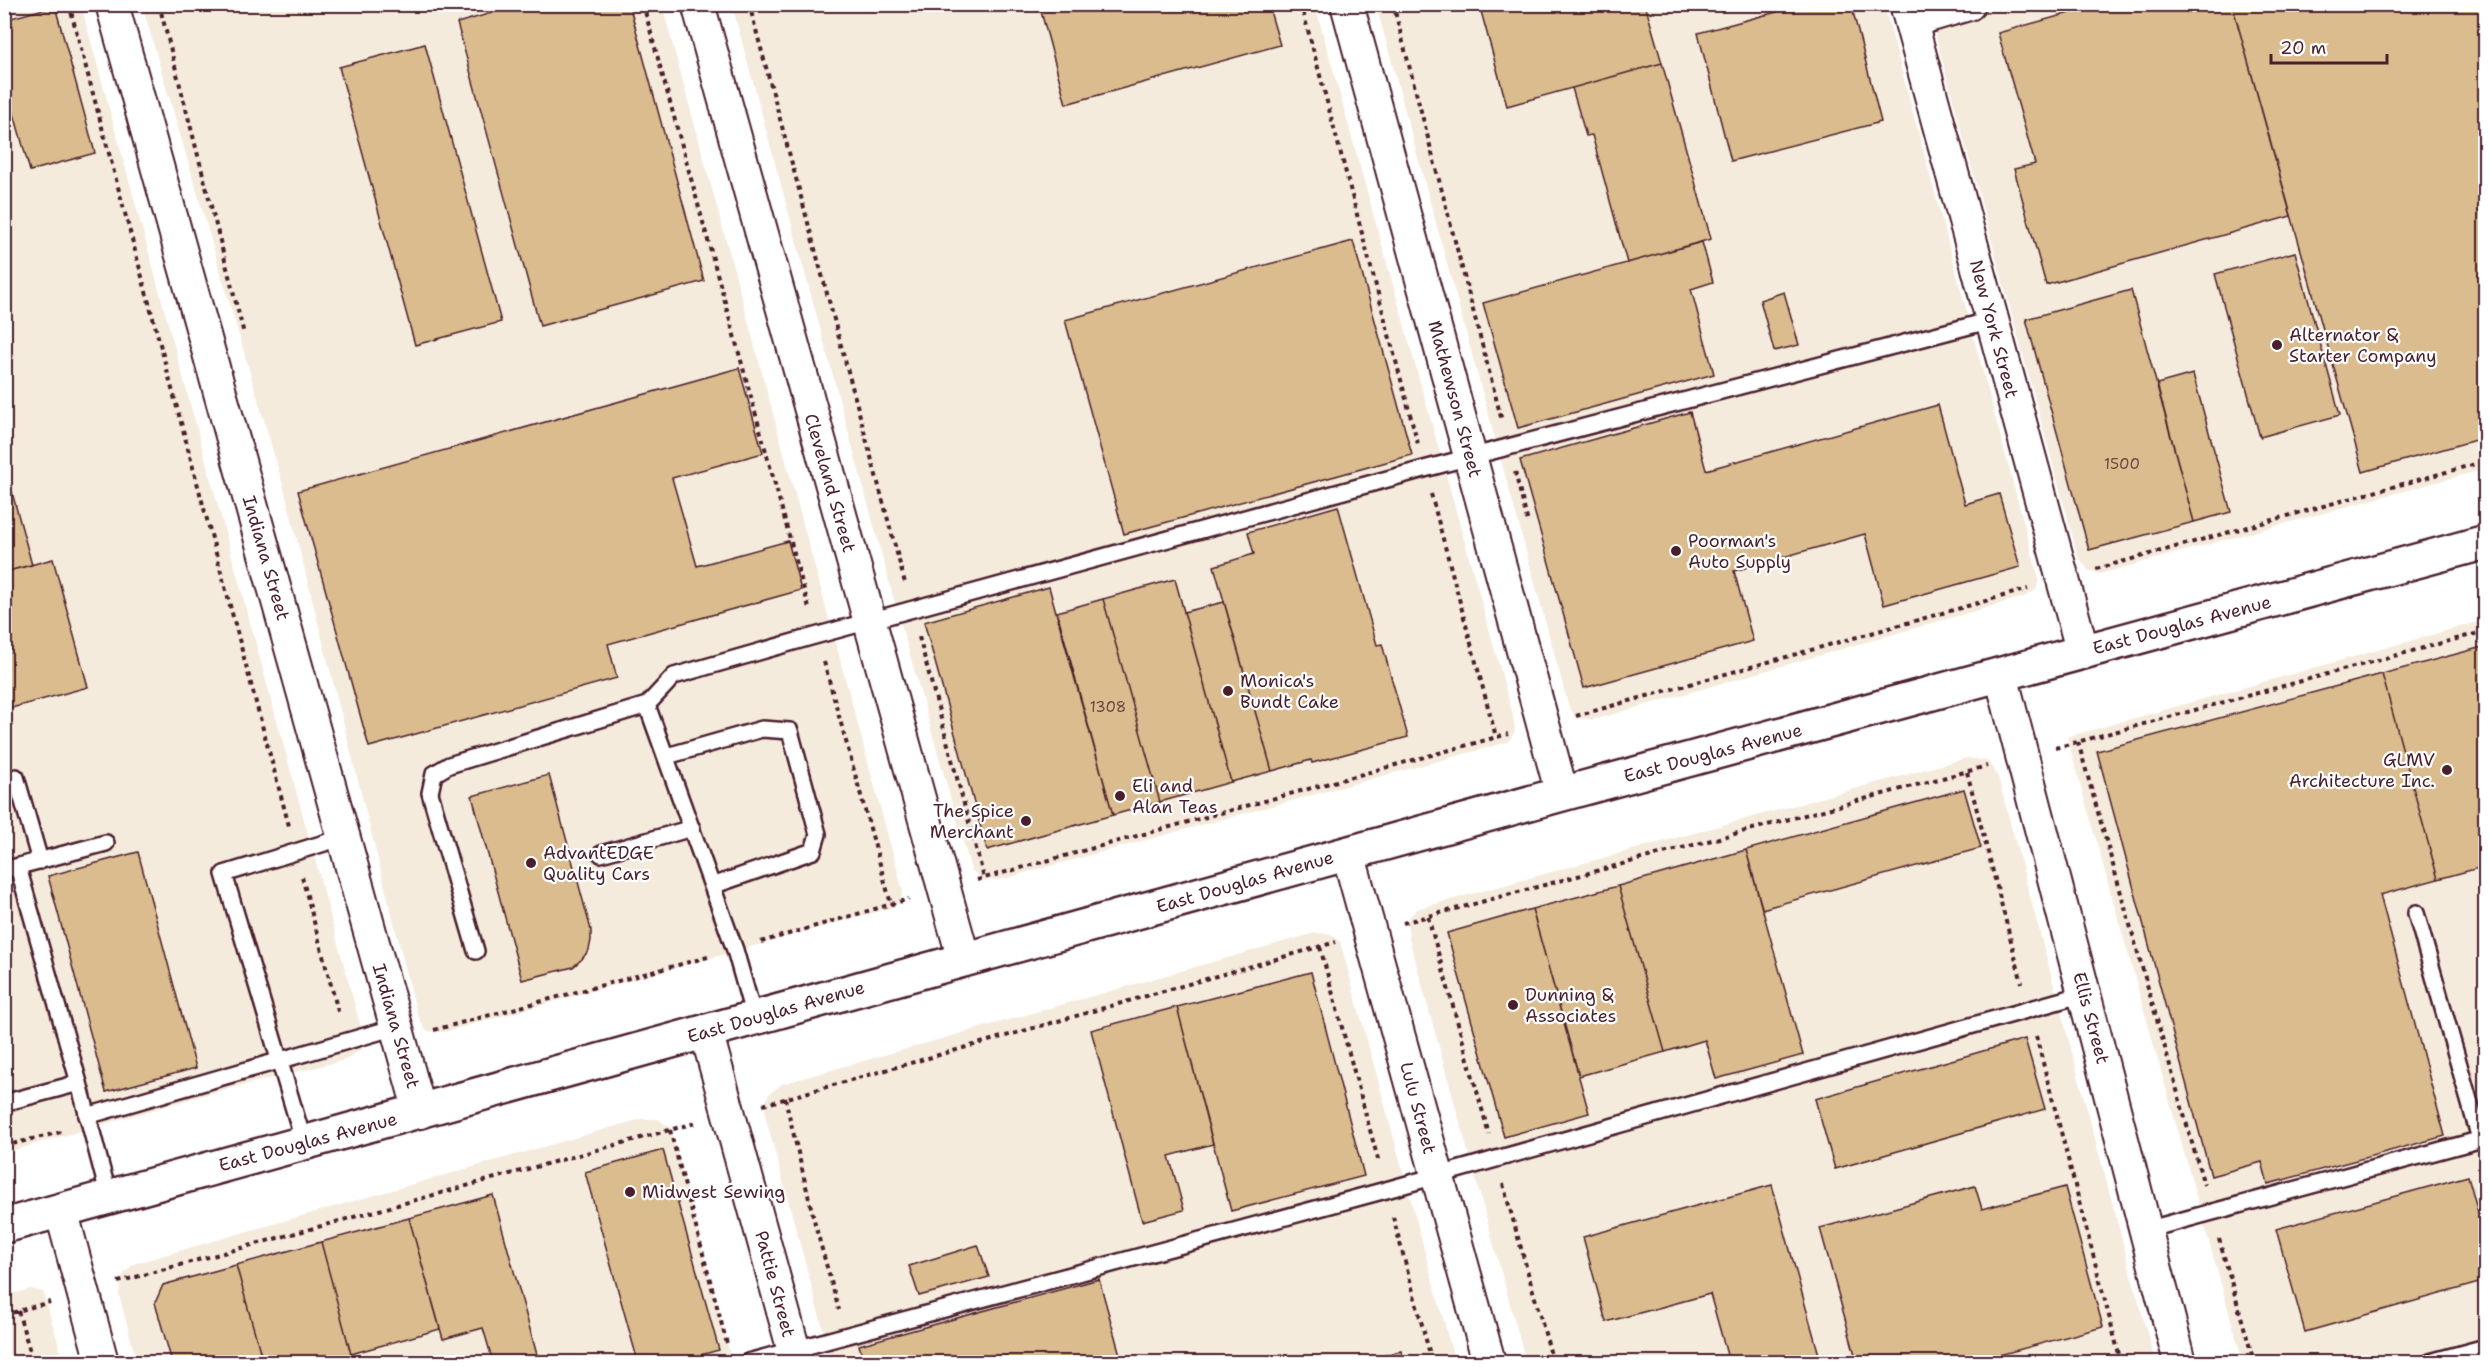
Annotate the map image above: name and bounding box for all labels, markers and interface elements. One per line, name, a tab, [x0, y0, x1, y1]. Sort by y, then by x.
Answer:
scale bar	[2271, 27, 2386, 65]
text: 20 m	[2280, 36, 2326, 60]
street label: New York Street	[1964, 257, 2024, 401]
street label: Mathewson Street	[1422, 318, 1488, 480]
place label: Alternator & Starter Company	[2289, 323, 2437, 368]
marker: Alternator & Starter Company	[2270, 338, 2284, 352]
street label: Cleveland Street	[799, 411, 861, 555]
house number: 1500	[2104, 454, 2140, 474]
street label: Indiana Street	[237, 493, 295, 623]
place label: Poorman's Auto Supply	[1688, 529, 1791, 574]
marker: Poorman's Auto Supply	[1669, 544, 1683, 558]
street label: East Douglas Avenue	[2090, 590, 2274, 660]
place label: Monica's Bundt Cake	[1240, 669, 1339, 714]
marker: Monica's Bundt Cake	[1221, 684, 1235, 698]
house number: 1308	[1090, 697, 1126, 717]
street label: East Douglas Avenue	[1621, 718, 1805, 788]
place label: GLMV Architecture Inc.	[2289, 748, 2435, 793]
marker: GLMV Architecture Inc.	[2440, 763, 2454, 777]
place label: Eli and Alan Teas	[1132, 774, 1218, 819]
marker: Eli and Alan Teas	[1113, 789, 1127, 803]
place label: The Spice Merchant	[930, 799, 1014, 844]
marker: The Spice Merchant	[1019, 814, 1033, 828]
place label: AdvantEDGE Quality Cars	[543, 841, 654, 886]
street label: East Douglas Avenue	[1153, 845, 1337, 919]
marker: AdvantEDGE Quality Cars	[524, 856, 538, 870]
street label: Indiana Street	[367, 961, 425, 1091]
street label: Ellis Street	[2067, 969, 2115, 1067]
street label: East Douglas Avenue	[684, 975, 868, 1049]
place label: Dunning & Associates	[1525, 983, 1617, 1028]
marker: Dunning & Associates	[1506, 998, 1520, 1012]
street label: Lulu Street	[1394, 1059, 1442, 1157]
street label: East Douglas Avenue	[216, 1107, 400, 1177]
place label: Midwest Sewing	[642, 1180, 785, 1204]
marker: Midwest Sewing	[623, 1185, 637, 1199]
street label: Pattie Street	[749, 1228, 801, 1340]

